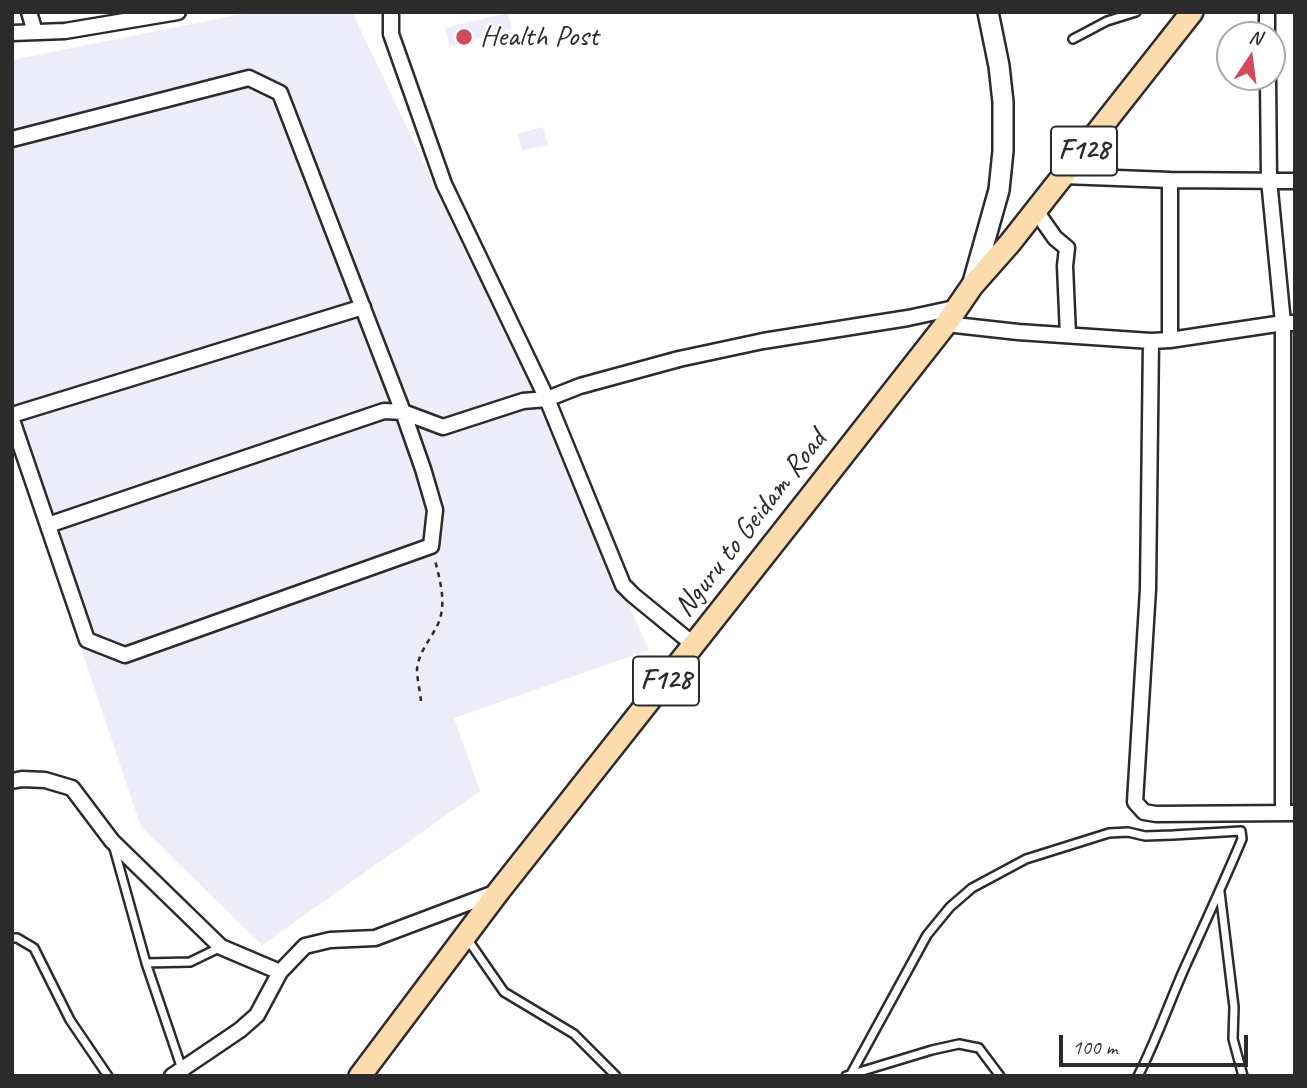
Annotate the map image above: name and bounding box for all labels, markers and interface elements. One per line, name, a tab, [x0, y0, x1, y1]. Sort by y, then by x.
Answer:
place label: Health Post	[480, 19, 598, 55]
north arrow	[1216, 21, 1286, 91]
text: N	[1247, 24, 1264, 51]
marker: Health Post	[454, 27, 474, 47]
road number: F128	[1051, 127, 1117, 176]
street label: Nguru to Geidam Road	[667, 424, 835, 624]
road number: F128	[633, 656, 699, 706]
scale bar	[1062, 1021, 1251, 1066]
text: 100 m	[1072, 1034, 1117, 1060]

